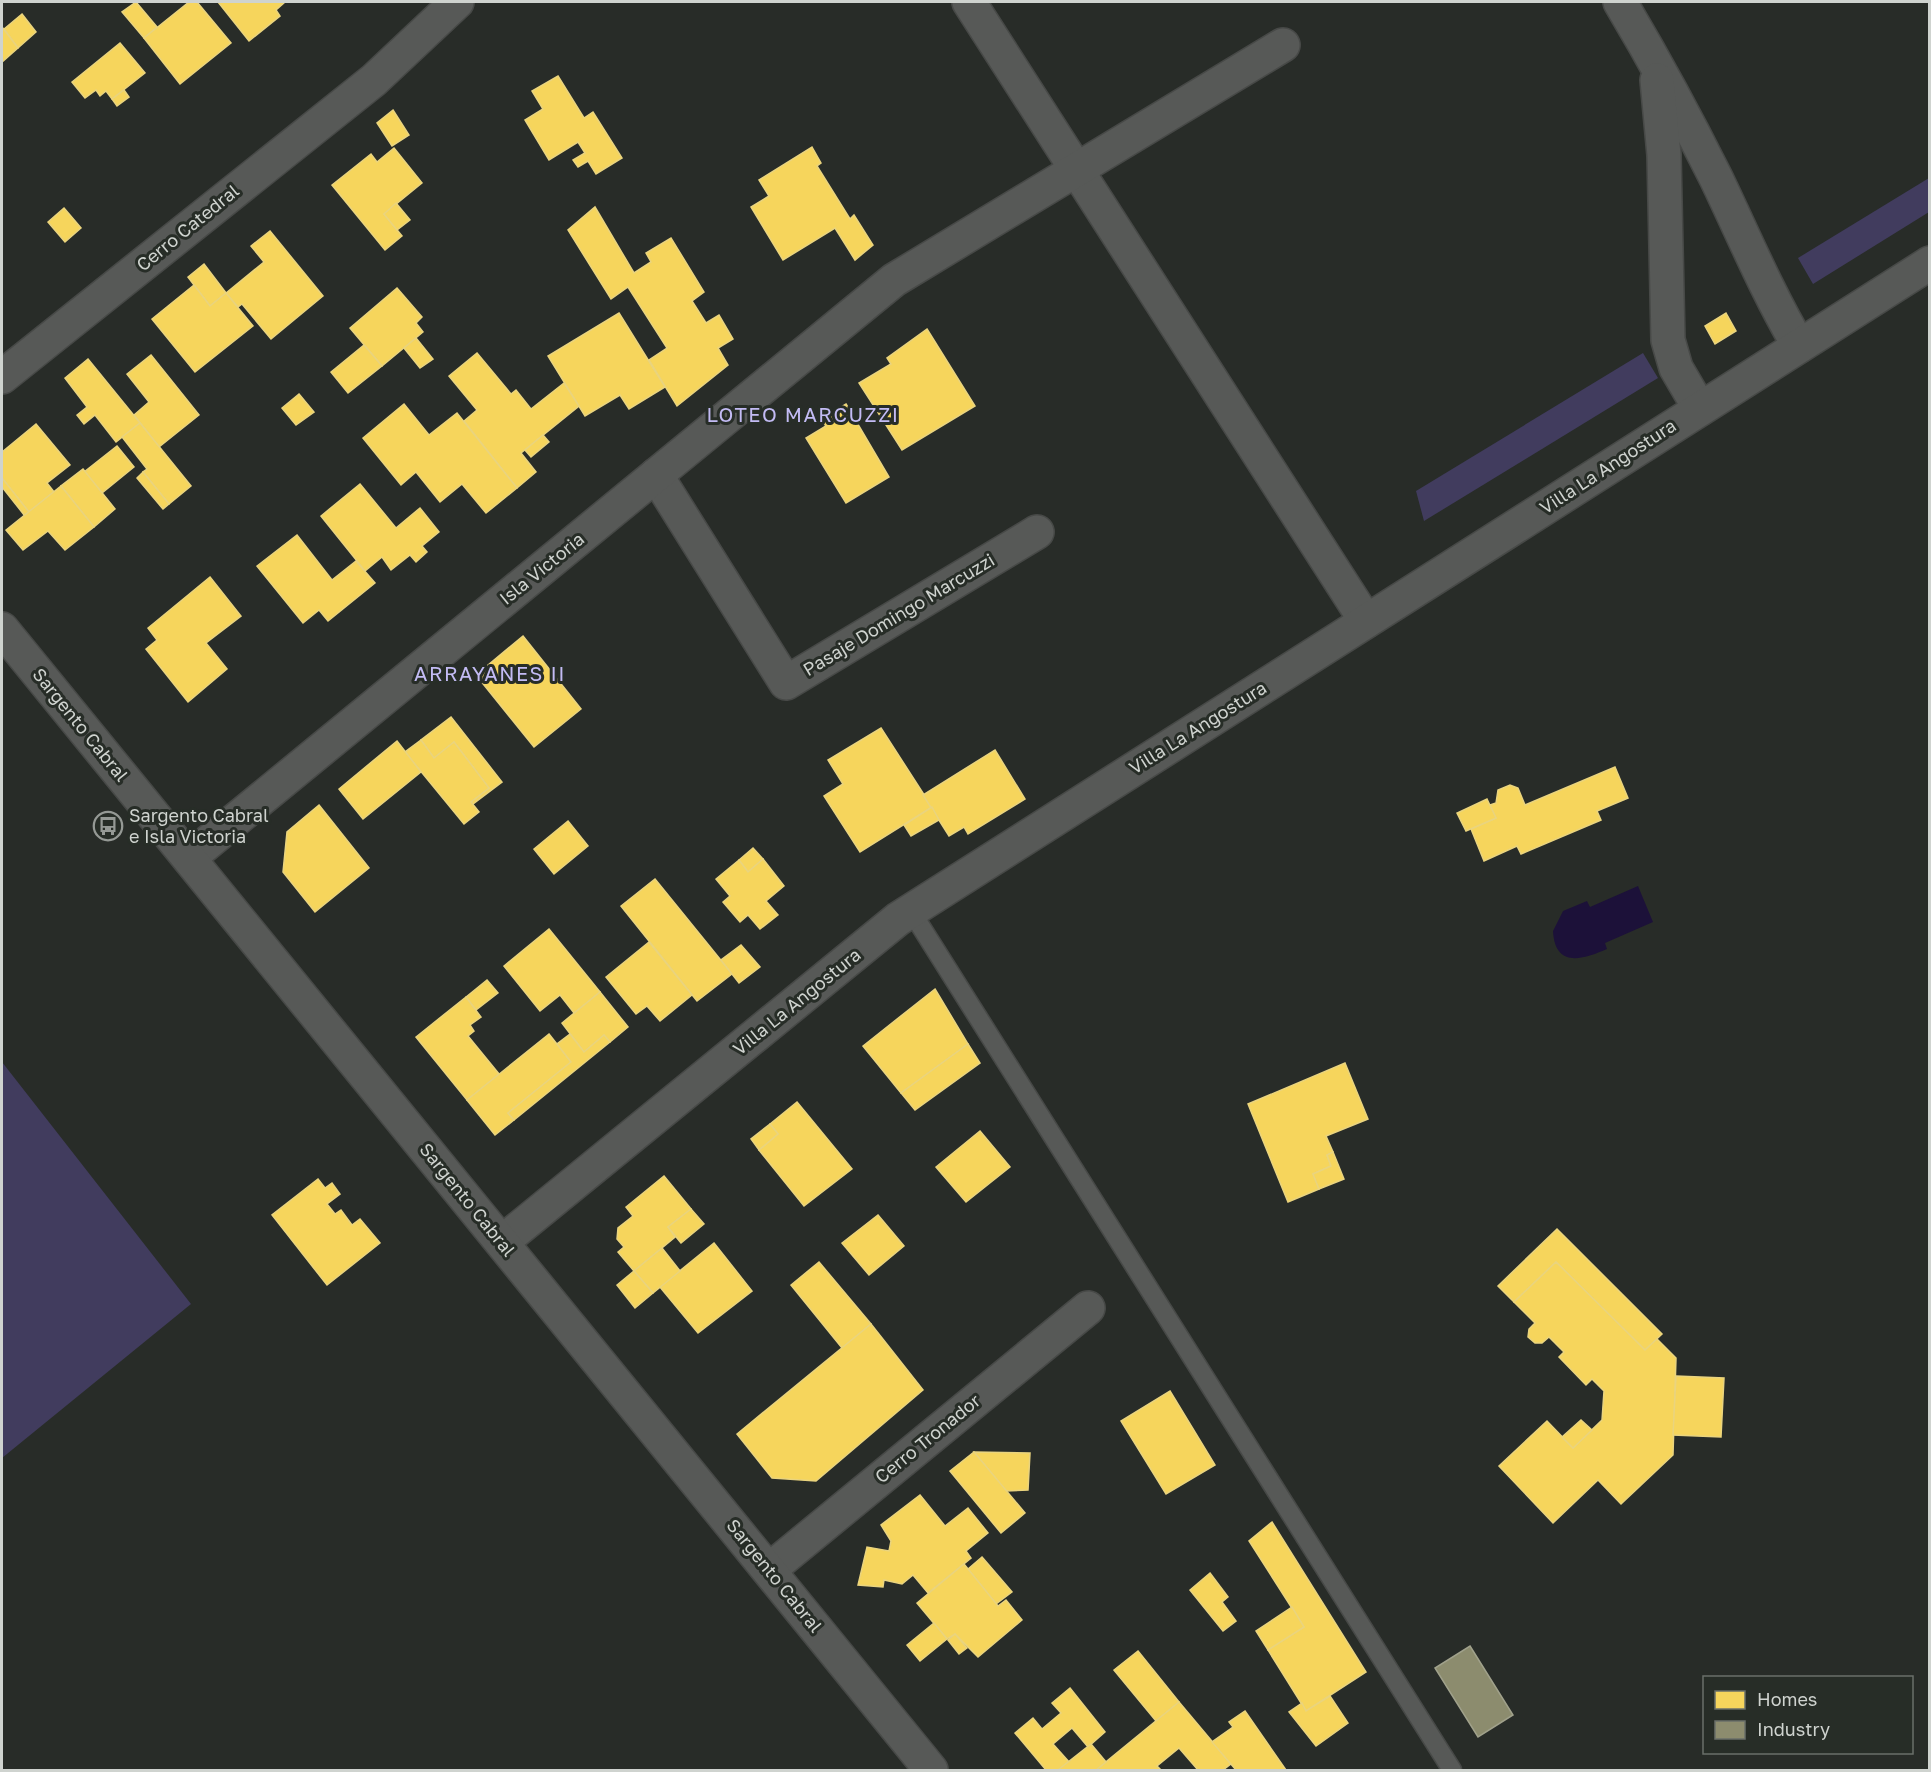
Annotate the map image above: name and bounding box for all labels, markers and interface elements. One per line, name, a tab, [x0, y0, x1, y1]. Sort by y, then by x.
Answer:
street label: Cerro Catedral	[132, 179, 243, 275]
district label: LOTEO MARCUZZI	[706, 402, 900, 426]
street label: Villa La Angostura	[1535, 414, 1680, 518]
street label: Isla Victoria	[495, 527, 588, 609]
street label: Pasaje Domingo Marcuzzi	[799, 548, 998, 680]
district label: ARRAYANES II	[414, 661, 566, 685]
street label: Sargento Cabral	[28, 663, 133, 786]
street label: Villa La Angostura	[1125, 676, 1270, 778]
place label: Sargento Cabral e Isla Victoria	[129, 804, 269, 847]
bus stop icon: Sargento Cabral e Isla Victoria	[92, 810, 124, 842]
street label: Villa La Angostura	[728, 943, 865, 1059]
street label: Sargento Cabral	[415, 1138, 520, 1261]
street label: Cerro Tronador	[870, 1389, 984, 1487]
street label: Sargento Cabral	[722, 1514, 827, 1637]
legend	[1703, 1676, 1913, 1754]
text: Homes	[1757, 1688, 1817, 1710]
text: Industry	[1757, 1718, 1830, 1740]

